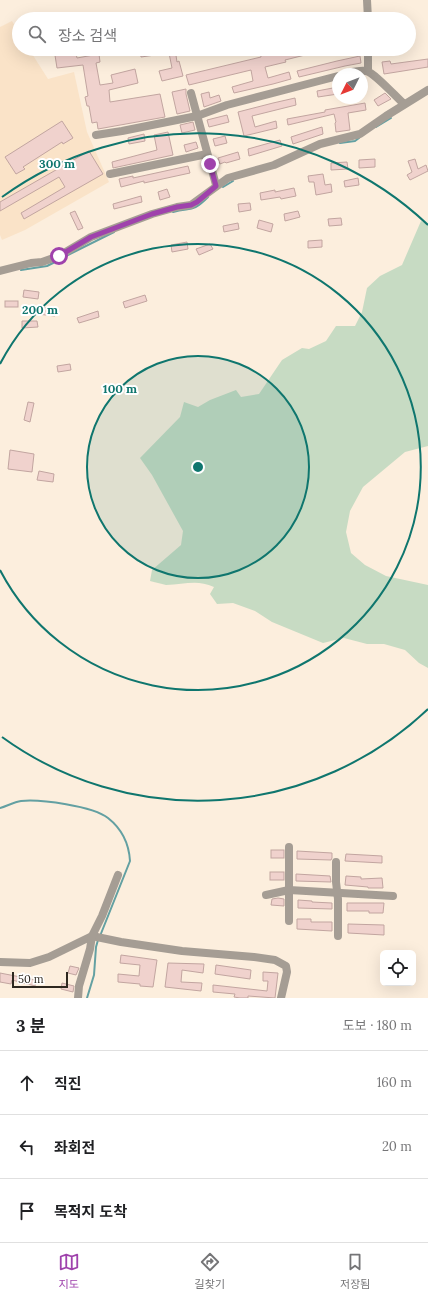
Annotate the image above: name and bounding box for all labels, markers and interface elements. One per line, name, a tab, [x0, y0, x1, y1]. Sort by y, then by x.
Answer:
search box	[12, 12, 416, 56]
icon: search	[26, 23, 48, 45]
text: 장소 검색	[58, 26, 117, 45]
north arrow	[332, 68, 368, 104]
route end	[201, 155, 219, 173]
text: 300 m	[39, 156, 75, 171]
route start	[50, 247, 68, 265]
text: 200 m	[22, 302, 58, 317]
text: 100 m	[103, 381, 137, 396]
centre of rings	[191, 460, 205, 474]
map controls	[380, 950, 416, 986]
button: locate	[380, 950, 416, 986]
scale bar	[12, 970, 68, 989]
text: 50 m	[18, 972, 44, 986]
text: 3 분	[16, 1015, 46, 1037]
text: 도보 · 180 m	[343, 1017, 412, 1034]
icon: ahead	[16, 1072, 38, 1094]
text: 직진	[54, 1074, 82, 1093]
text: 160 m	[377, 1074, 412, 1091]
icon: left	[16, 1136, 38, 1158]
text: 좌회전	[54, 1138, 95, 1157]
text: 20 m	[382, 1138, 412, 1155]
icon: arrive	[16, 1200, 38, 1222]
text: 목적지 도착	[54, 1202, 127, 1221]
tab: 지도	[58, 1251, 80, 1291]
tab: 길찾기	[195, 1251, 225, 1291]
tab: 저장됨	[340, 1251, 370, 1291]

